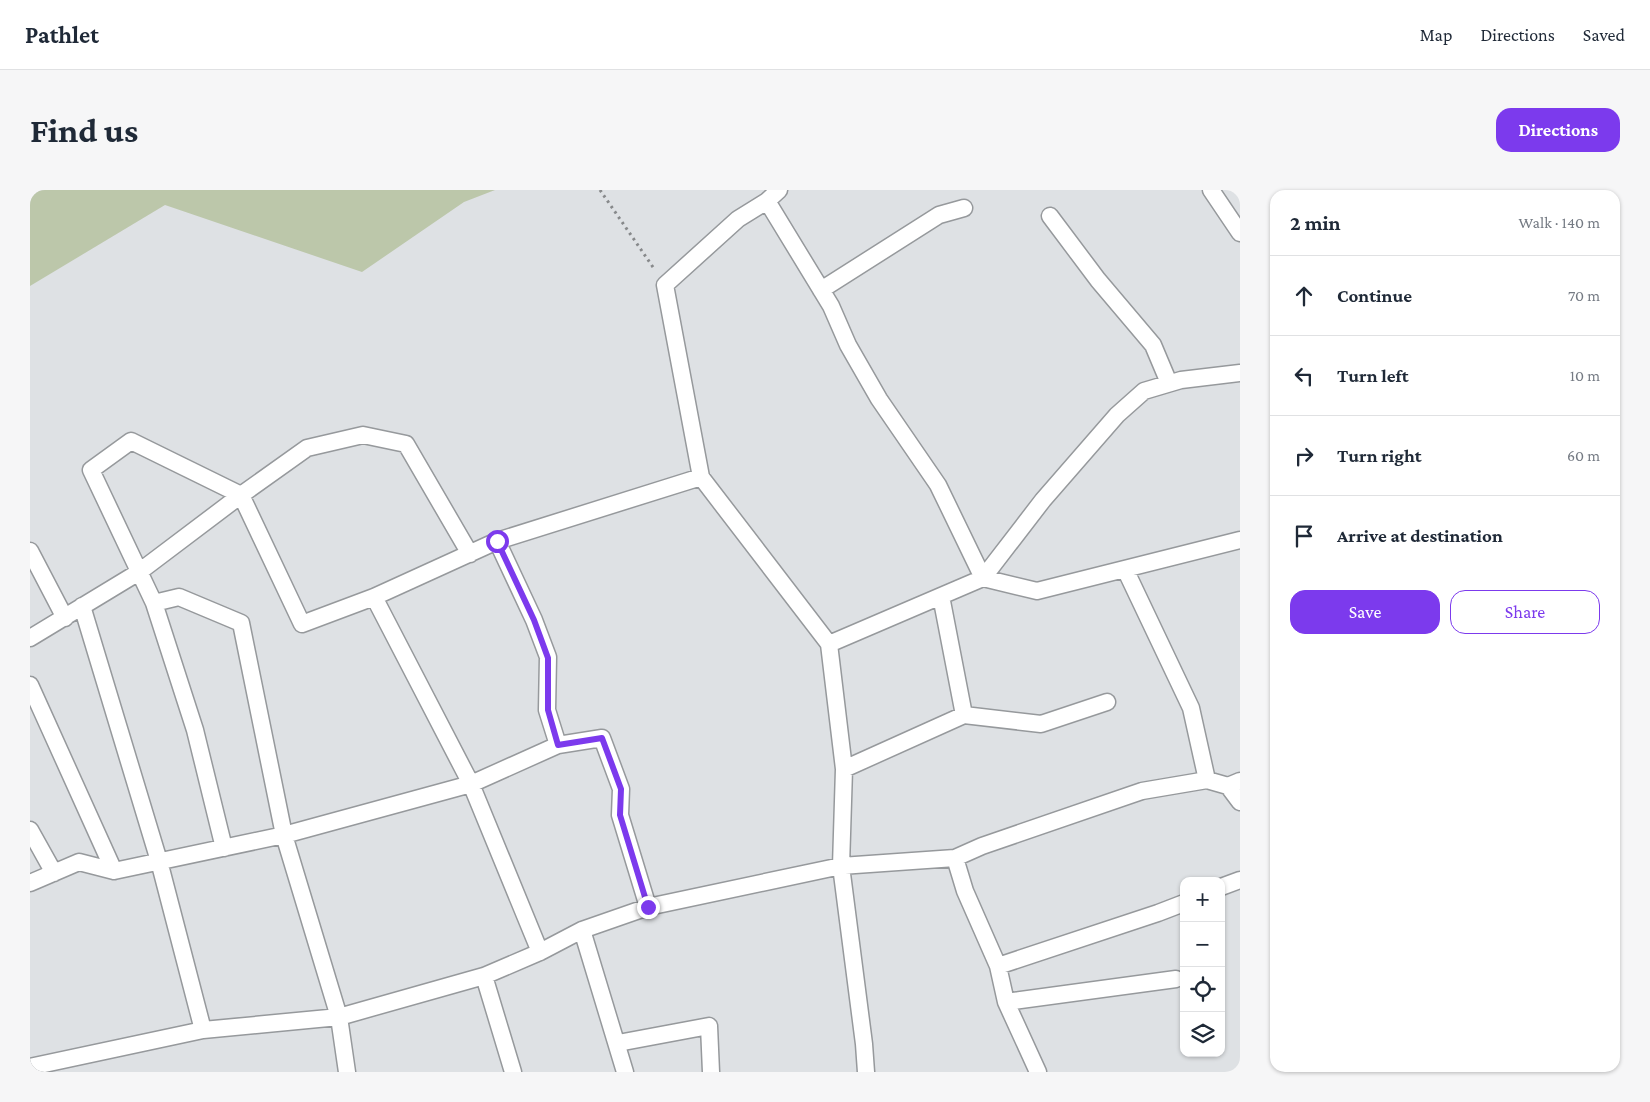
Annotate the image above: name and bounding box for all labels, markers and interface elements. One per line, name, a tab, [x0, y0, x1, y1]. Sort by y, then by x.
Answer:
text: Pathlet	[25, 21, 99, 48]
text: Map	[1420, 25, 1452, 45]
text: Directions	[1480, 25, 1555, 45]
text: Saved	[1583, 25, 1625, 45]
button: Directions	[1496, 108, 1620, 152]
text: Find us	[30, 111, 138, 150]
text: 2 min	[1290, 211, 1341, 235]
text: Walk · 140 m	[1519, 214, 1600, 231]
icon: ahead	[1290, 282, 1318, 310]
text: Continue	[1337, 285, 1412, 306]
text: 70 m	[1568, 287, 1600, 304]
icon: left	[1290, 362, 1318, 390]
text: Turn left	[1337, 365, 1409, 386]
text: 10 m	[1570, 367, 1600, 384]
icon: right	[1290, 442, 1318, 470]
text: Turn right	[1337, 445, 1422, 466]
text: 60 m	[1567, 447, 1600, 464]
icon: arrive	[1290, 522, 1318, 550]
text: Arrive at destination	[1337, 525, 1503, 546]
route start	[486, 530, 509, 553]
button: Save	[1290, 590, 1440, 634]
button: Share	[1450, 590, 1600, 634]
map controls	[1180, 877, 1225, 1057]
button: +	[1180, 877, 1225, 922]
route end	[637, 896, 660, 919]
button: −	[1180, 922, 1225, 967]
button: locate	[1180, 967, 1225, 1012]
button: layers	[1180, 1012, 1225, 1057]

